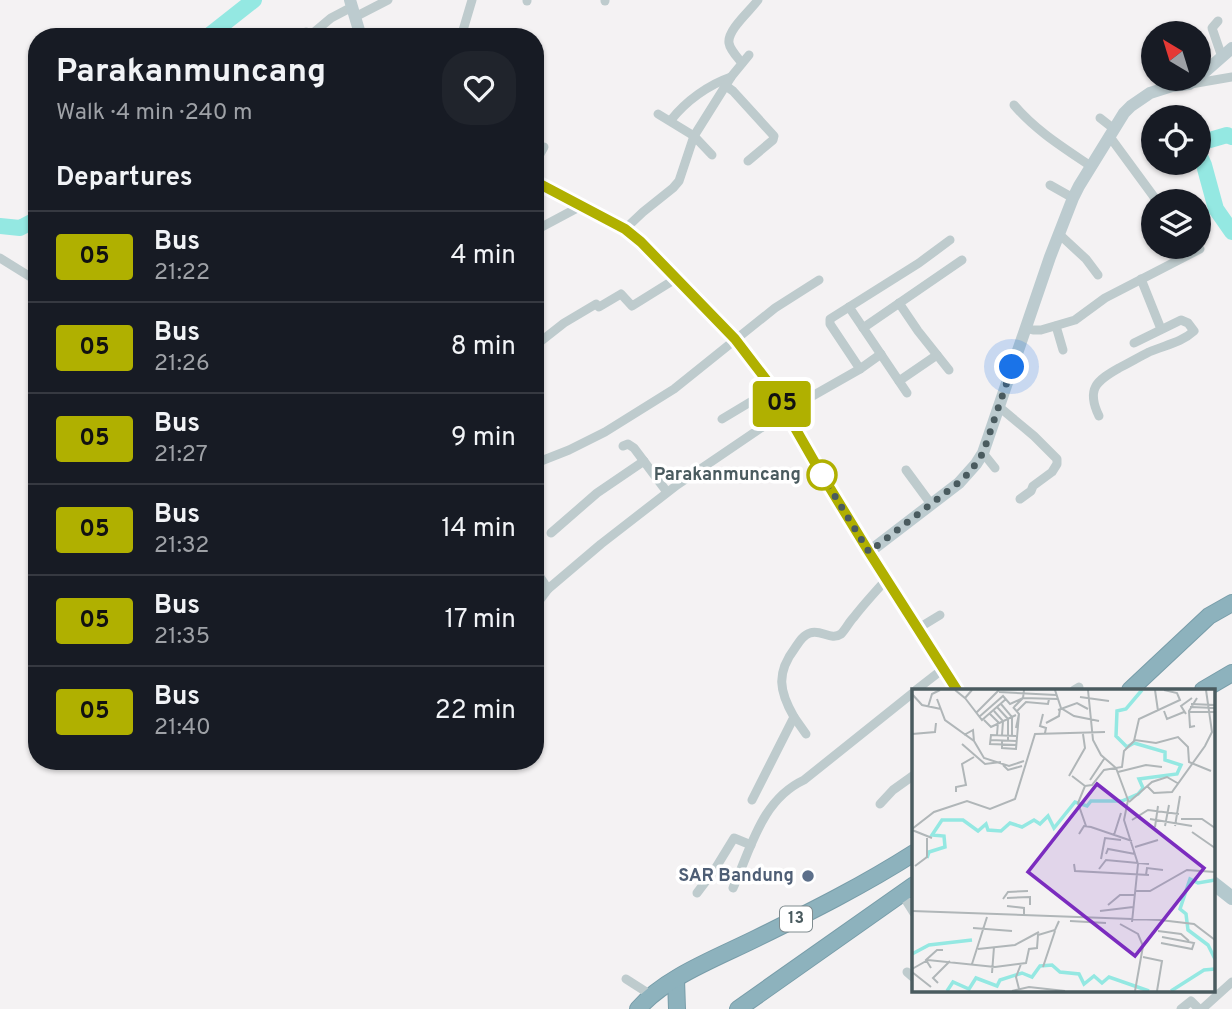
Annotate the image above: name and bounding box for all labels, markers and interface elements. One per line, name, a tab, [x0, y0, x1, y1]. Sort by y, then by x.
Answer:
north arrow	[1141, 21, 1211, 91]
map controls	[1141, 21, 1211, 259]
button: heart	[442, 51, 516, 125]
text: Parakanmuncang	[56, 52, 326, 94]
text: Walk · 4 min · 240 m	[56, 99, 252, 128]
button: locate	[1141, 105, 1211, 175]
text: Departures	[56, 162, 193, 195]
button: layers	[1141, 189, 1211, 259]
text: Bus	[154, 226, 200, 259]
text: 4 min	[450, 240, 516, 273]
text: 05	[79, 242, 110, 272]
text: 21:22	[154, 259, 210, 288]
text: Bus	[154, 317, 200, 350]
text: 8 min	[451, 331, 516, 364]
text: 05	[79, 333, 110, 363]
your location	[994, 349, 1029, 384]
text: 21:26	[154, 350, 210, 379]
line badge: 05	[750, 381, 814, 427]
text: 05	[767, 389, 797, 419]
text: Bus	[154, 408, 200, 441]
text: 9 min	[451, 422, 516, 455]
text: 05	[79, 424, 110, 454]
text: 21:27	[154, 441, 208, 470]
marker: Parakanmuncang	[807, 460, 837, 490]
place label: Parakanmuncang	[654, 464, 801, 487]
text: Bus	[154, 499, 200, 532]
text: 14 min	[441, 513, 516, 546]
text: 05	[79, 515, 110, 545]
text: 21:32	[154, 532, 209, 561]
text: Bus	[154, 590, 200, 623]
text: 17 min	[444, 604, 516, 637]
text: 05	[79, 606, 110, 636]
text: 21:35	[154, 623, 210, 652]
text: Bus	[154, 681, 200, 714]
inset map	[912, 689, 1214, 992]
text: 22 min	[435, 695, 516, 728]
text: 05	[79, 697, 110, 727]
text: 21:40	[154, 714, 211, 743]
place label: SAR Bandung	[678, 865, 794, 888]
marker: SAR Bandung	[800, 868, 816, 884]
road number: 13	[780, 906, 812, 931]

